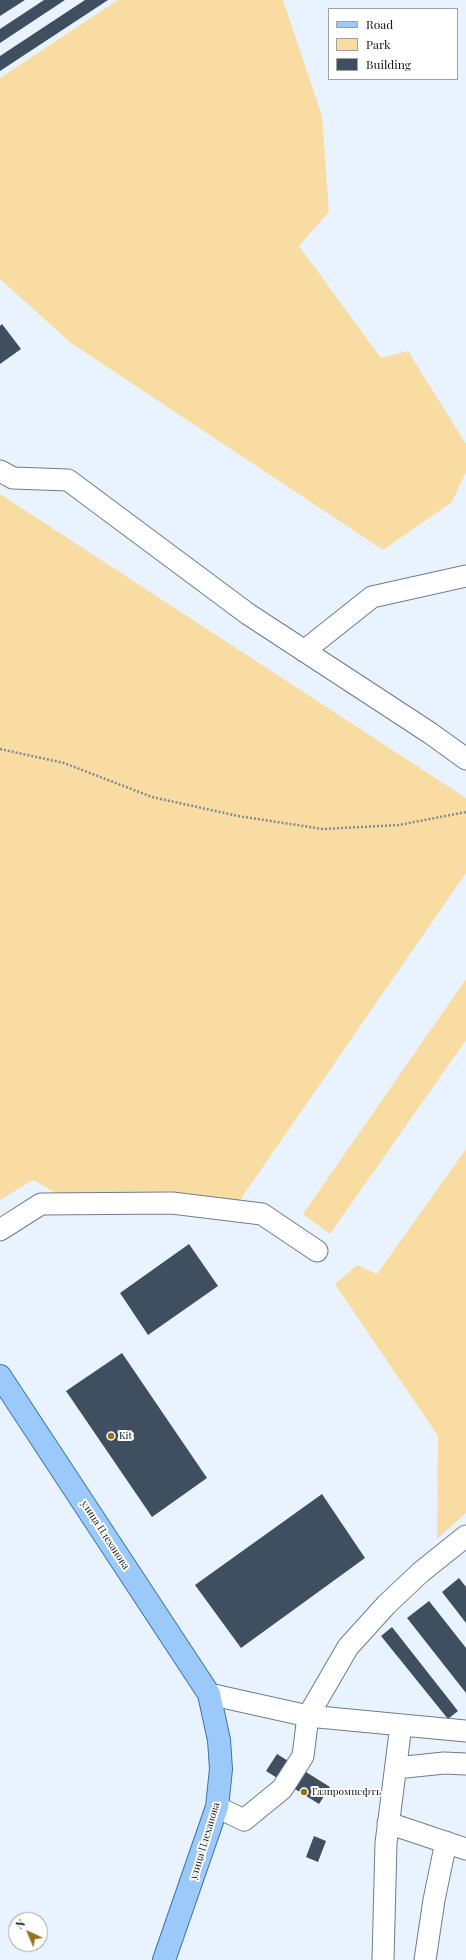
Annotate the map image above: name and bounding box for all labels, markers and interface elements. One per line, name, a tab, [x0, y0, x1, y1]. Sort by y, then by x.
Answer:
legend	[328, 8, 458, 80]
text: Road	[366, 16, 393, 32]
text: Park	[366, 36, 391, 52]
text: Building	[366, 56, 411, 72]
place label: Kit	[119, 1430, 132, 1442]
marker: Kit	[106, 1431, 116, 1441]
street label: улица Плеханова	[78, 1498, 132, 1572]
place label: Газпромнефть	[312, 1786, 381, 1798]
marker: Газпромнефть	[299, 1787, 309, 1797]
street label: улица Плеханова	[188, 1801, 222, 1881]
north arrow	[8, 1912, 48, 1952]
text: N	[12, 1916, 28, 1932]

